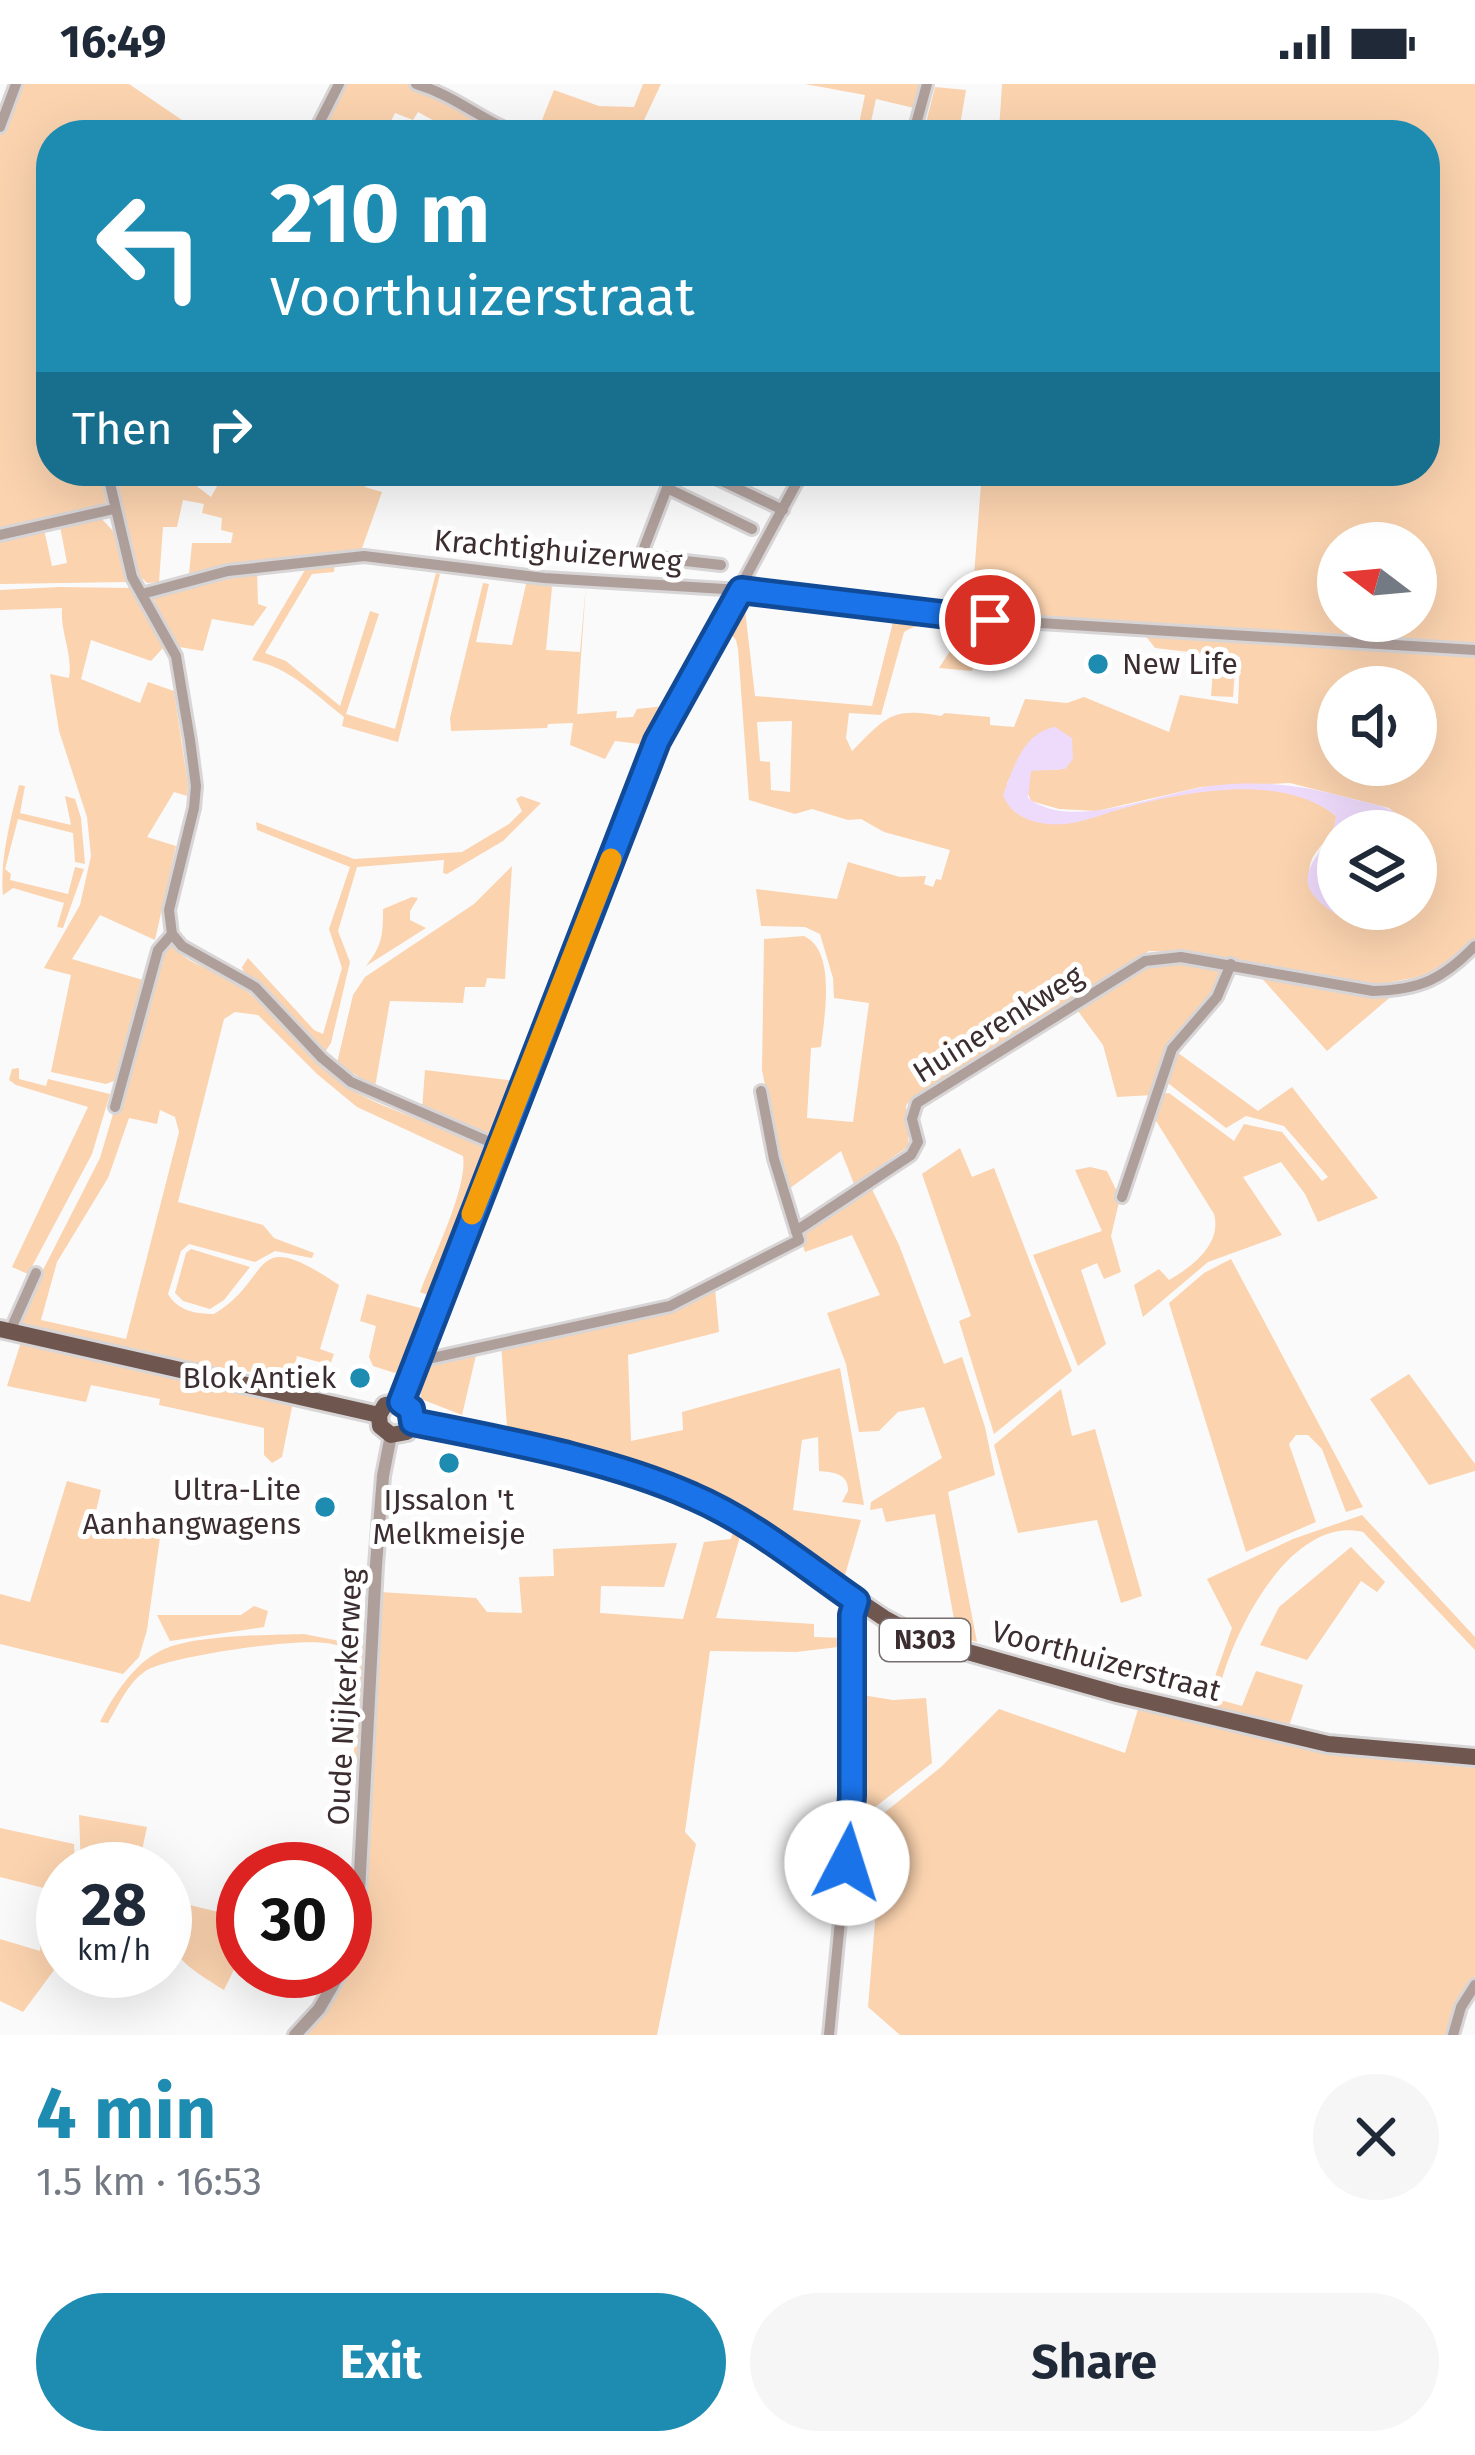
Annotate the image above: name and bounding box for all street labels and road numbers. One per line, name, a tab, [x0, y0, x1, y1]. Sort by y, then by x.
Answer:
street label: Krachtighuizerweg	[432, 522, 684, 580]
street label: Huinerenkweg	[906, 957, 1090, 1091]
street label: Oude Nijkerkerweg	[320, 1567, 370, 1826]
street label: Voorthuizerstraat	[987, 1613, 1225, 1709]
road number: N303	[880, 1619, 970, 1661]

